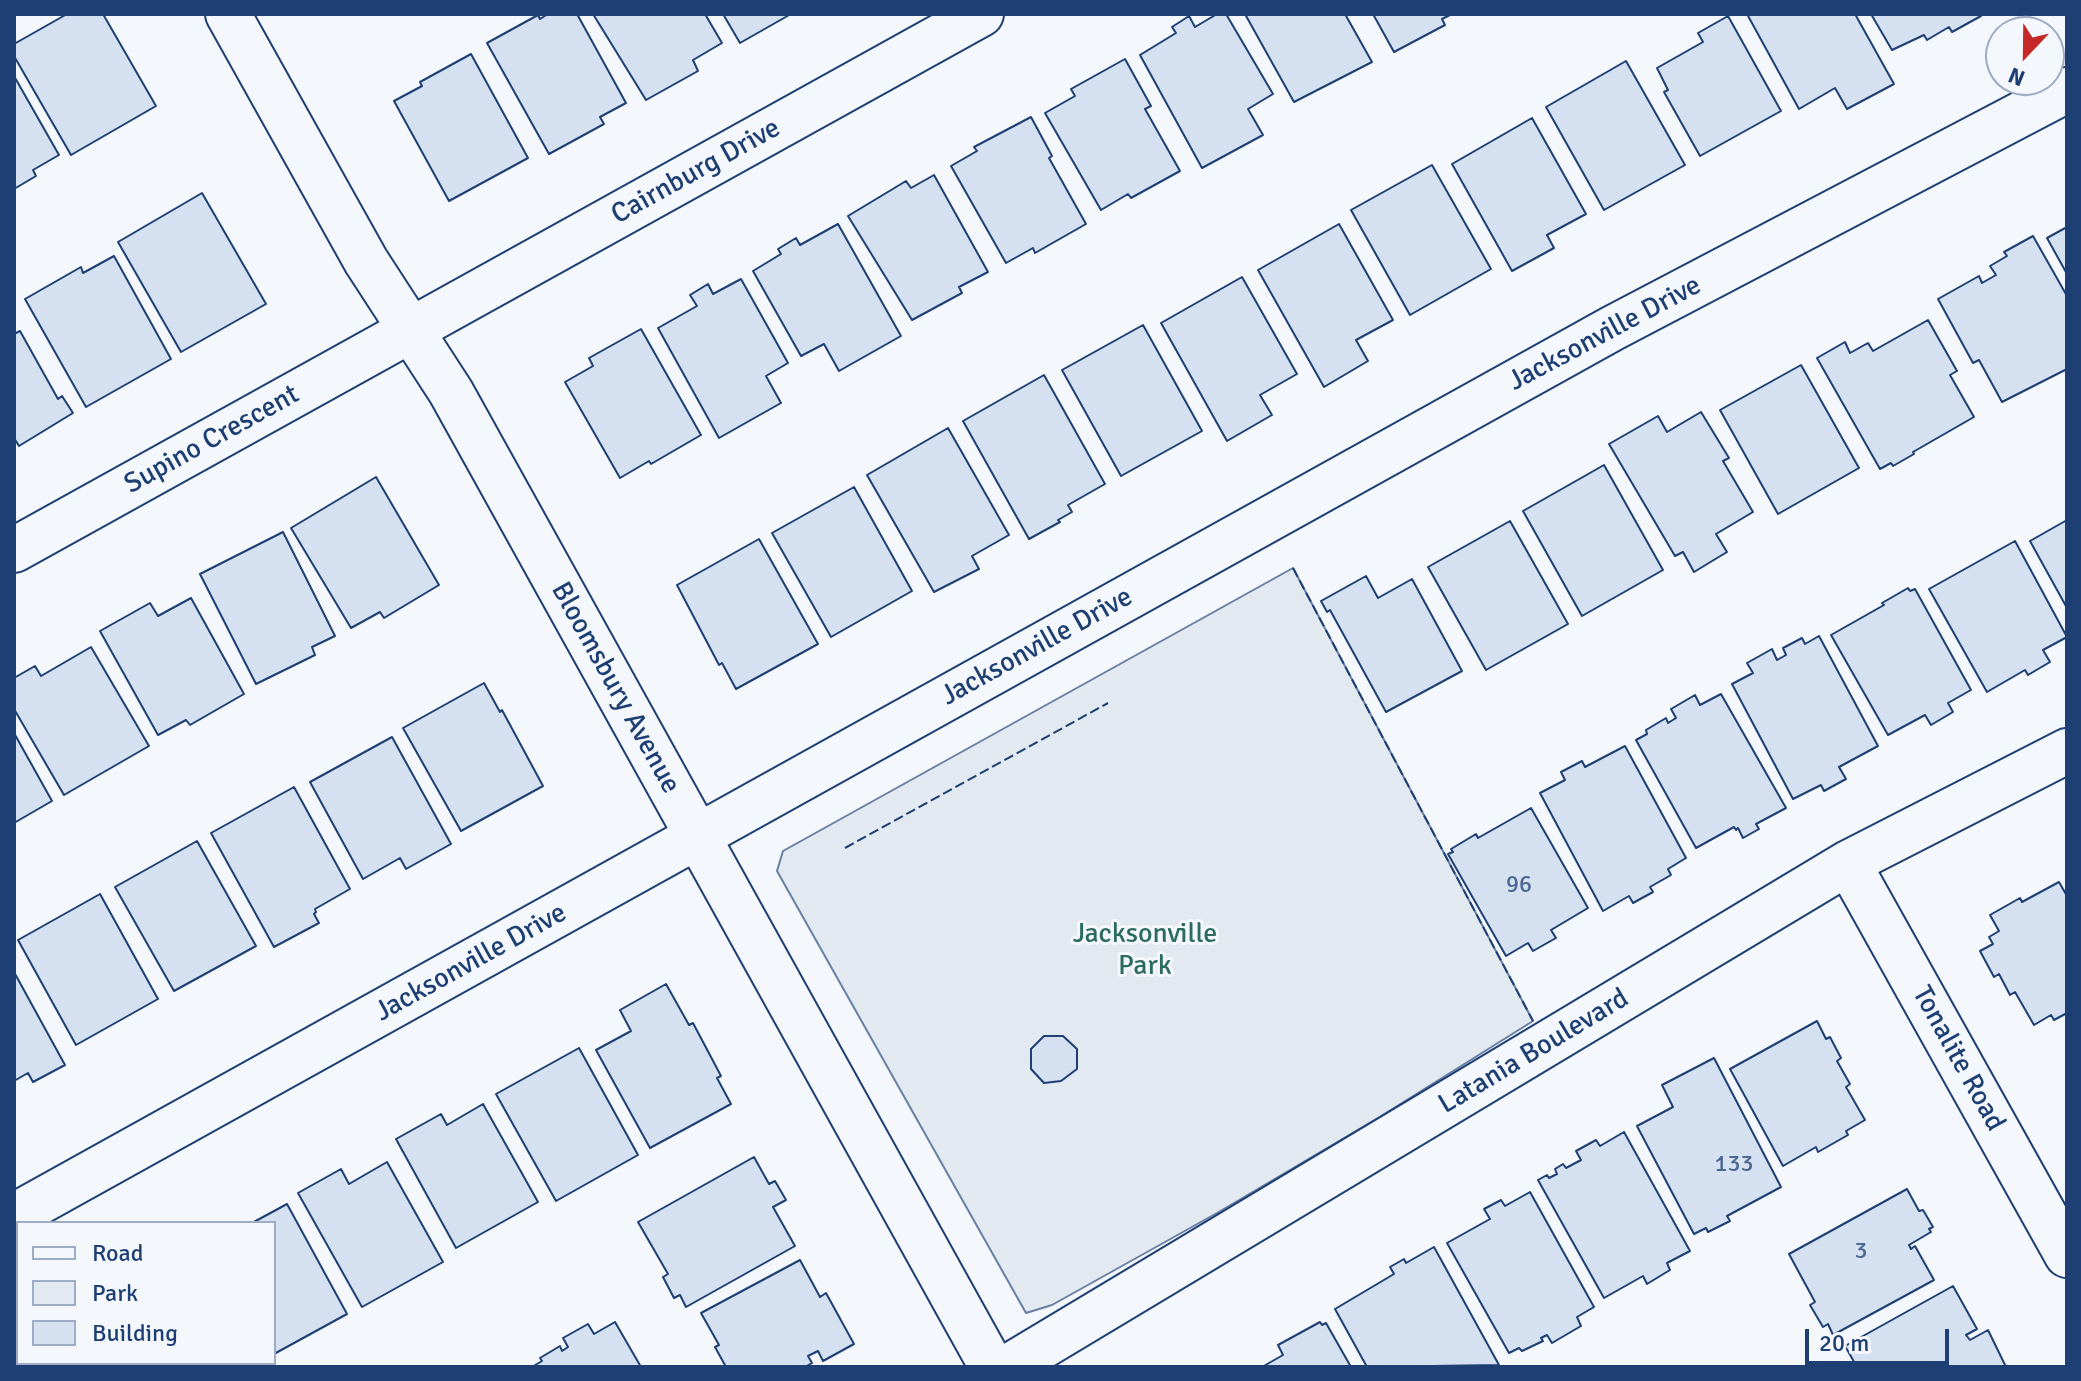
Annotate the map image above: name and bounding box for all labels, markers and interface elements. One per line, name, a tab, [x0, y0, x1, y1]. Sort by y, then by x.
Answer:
north arrow	[1985, 16, 2065, 96]
text: N	[2004, 61, 2029, 92]
street label: Cairnburg Drive	[606, 112, 786, 232]
street label: Jacksonville Drive	[1503, 269, 1707, 399]
street label: Supino Crescent	[119, 378, 305, 502]
street label: Bloomsbury Avenue	[543, 576, 687, 800]
street label: Jacksonville Drive	[936, 581, 1138, 713]
house number: 96	[1506, 872, 1532, 900]
street label: Jacksonville Drive	[370, 897, 572, 1029]
park label: Jacksonville Park	[1073, 918, 1217, 984]
street label: Tonalite Road	[1904, 981, 2012, 1137]
street label: Latania Boulevard	[1433, 982, 1635, 1122]
house number: 133	[1715, 1151, 1753, 1179]
legend	[16, 1221, 276, 1365]
text: Road	[92, 1238, 143, 1268]
house number: 3	[1855, 1238, 1867, 1266]
text: Park	[92, 1278, 138, 1308]
scale bar	[1809, 1313, 1953, 1363]
text: Building	[92, 1318, 178, 1348]
text: 20 m	[1819, 1328, 1869, 1358]

